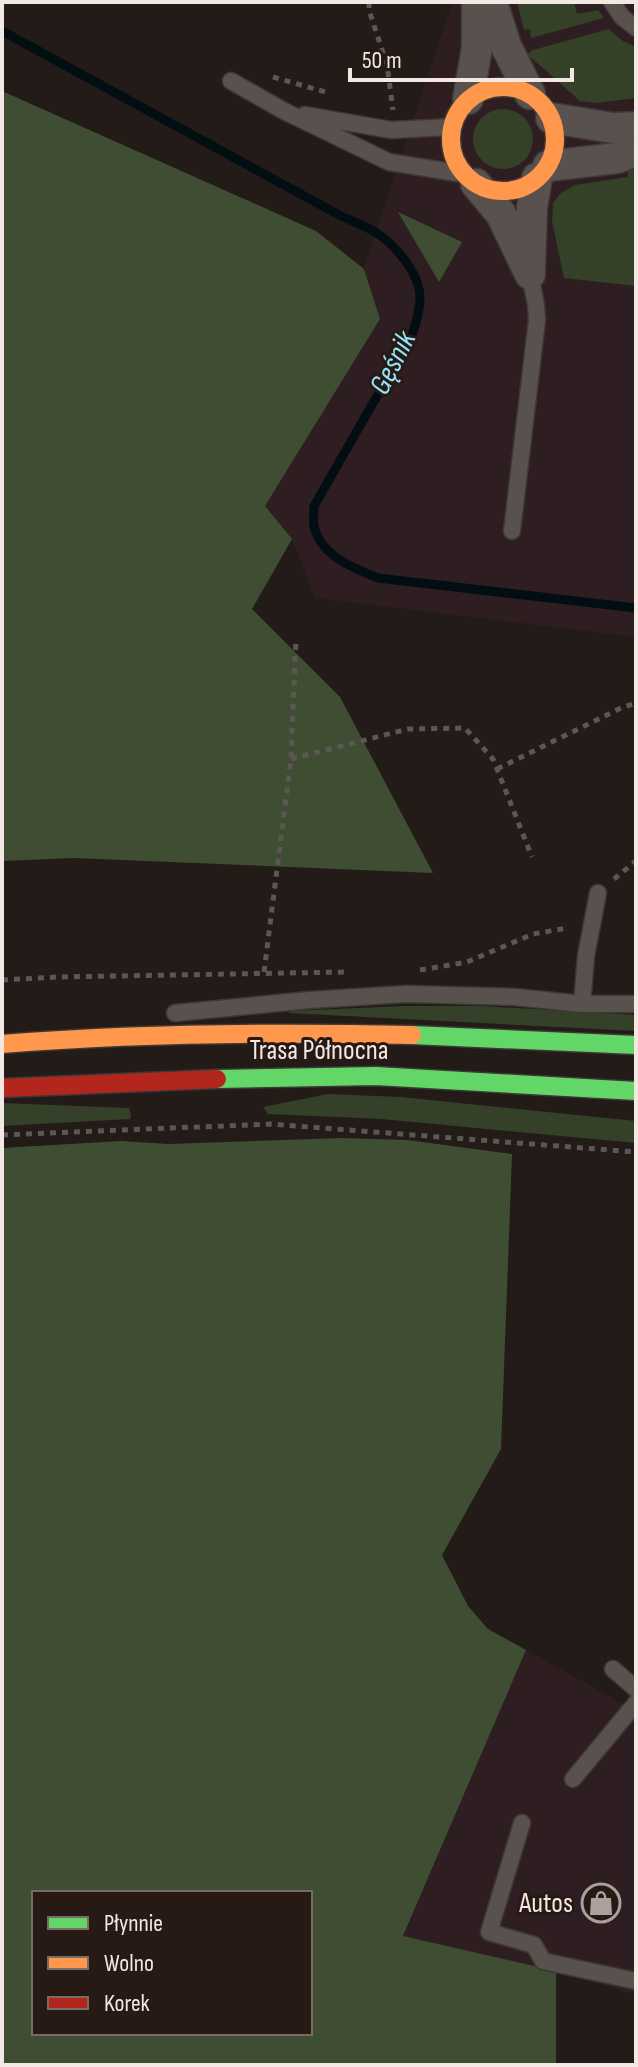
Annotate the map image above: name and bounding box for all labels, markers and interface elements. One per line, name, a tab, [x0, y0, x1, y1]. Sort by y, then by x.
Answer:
scale bar	[350, 32, 572, 82]
text: 50 m	[362, 46, 402, 75]
water label: Gęśnik	[362, 325, 424, 401]
street label: Trasa Północna	[250, 1034, 388, 1067]
shop icon: Autos	[580, 1882, 622, 1924]
place label: Autos	[518, 1887, 573, 1920]
legend	[32, 1891, 312, 2035]
text: Płynnie	[104, 1909, 163, 1938]
text: Wolno	[104, 1949, 154, 1978]
text: Korek	[104, 1989, 150, 2018]

